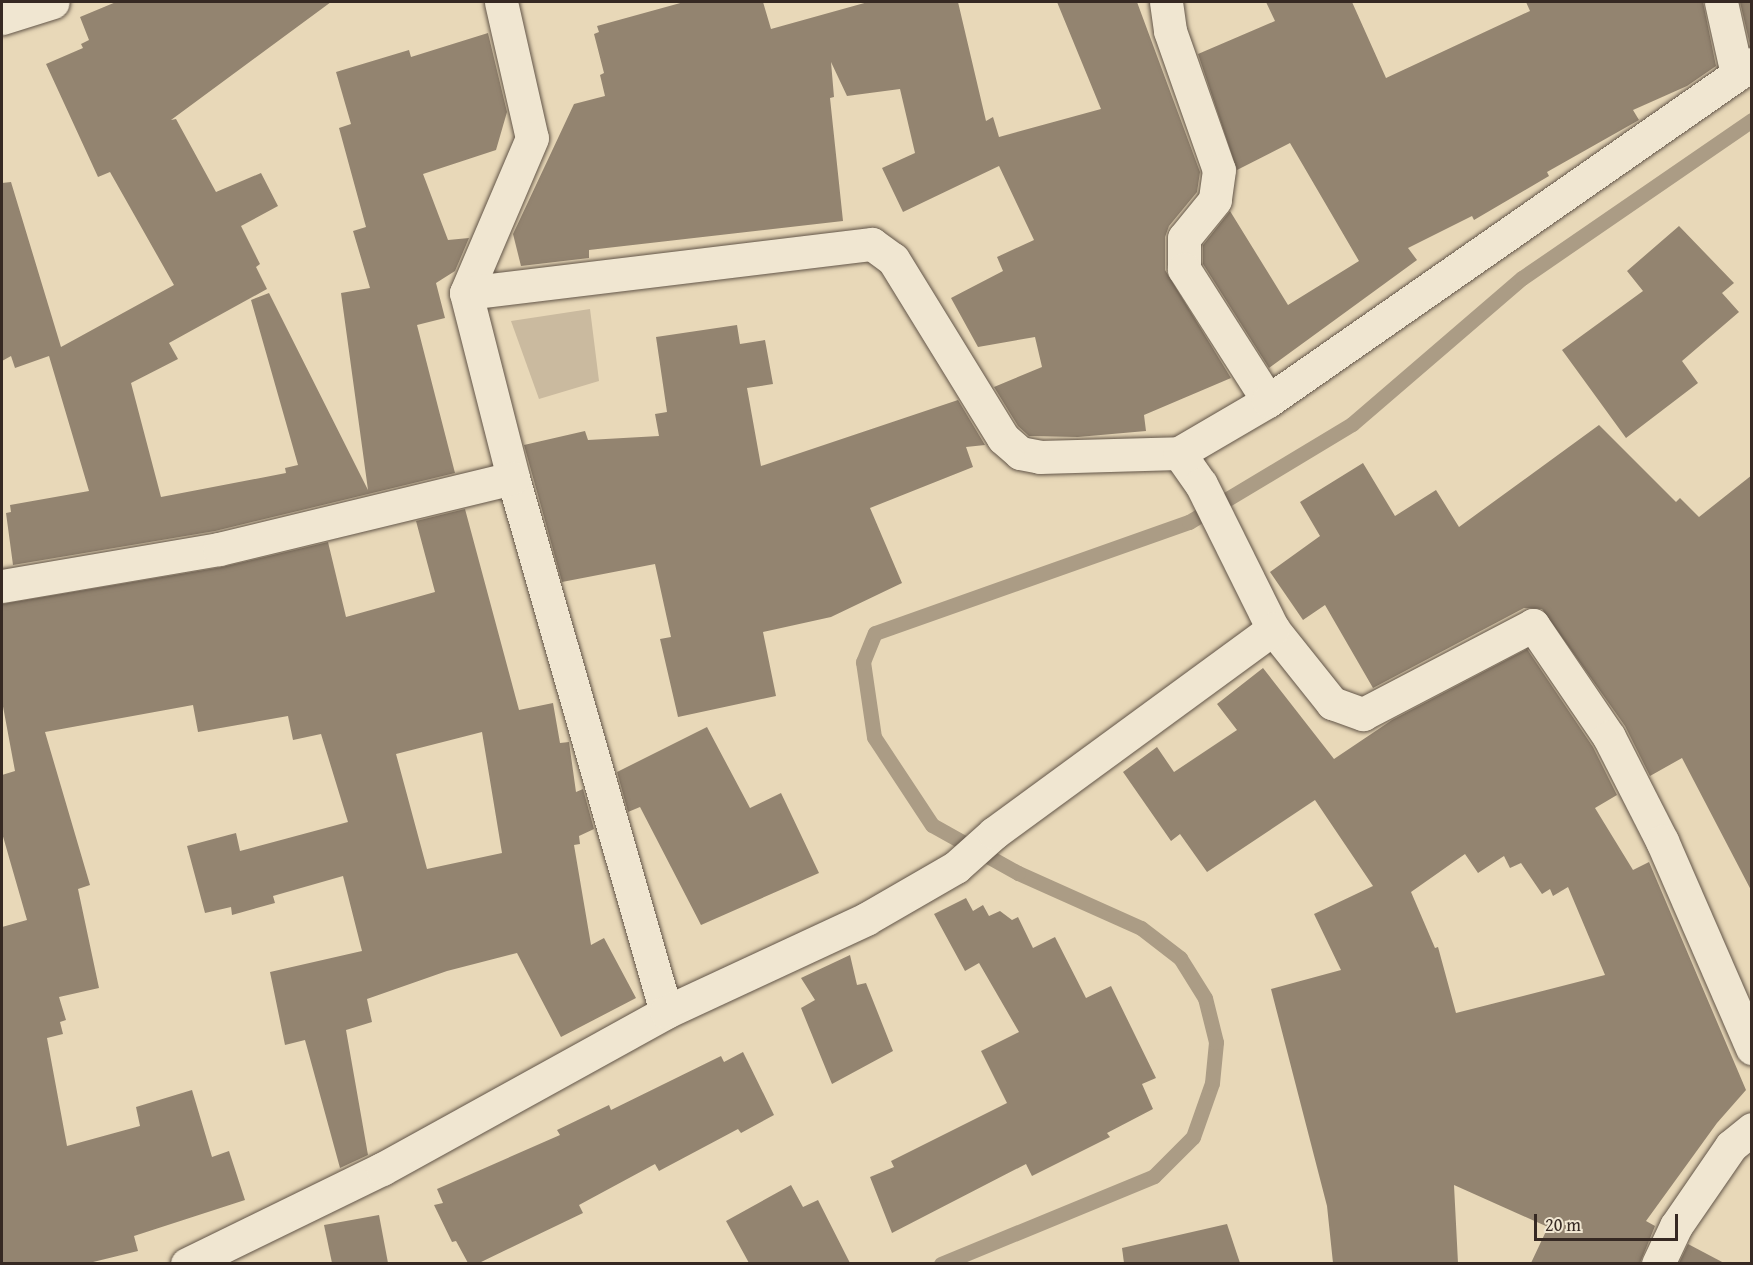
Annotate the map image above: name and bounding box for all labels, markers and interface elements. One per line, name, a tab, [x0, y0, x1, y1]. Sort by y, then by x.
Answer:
scale bar	[1537, 1202, 1681, 1240]
text: 20 m	[1545, 1211, 1581, 1238]

